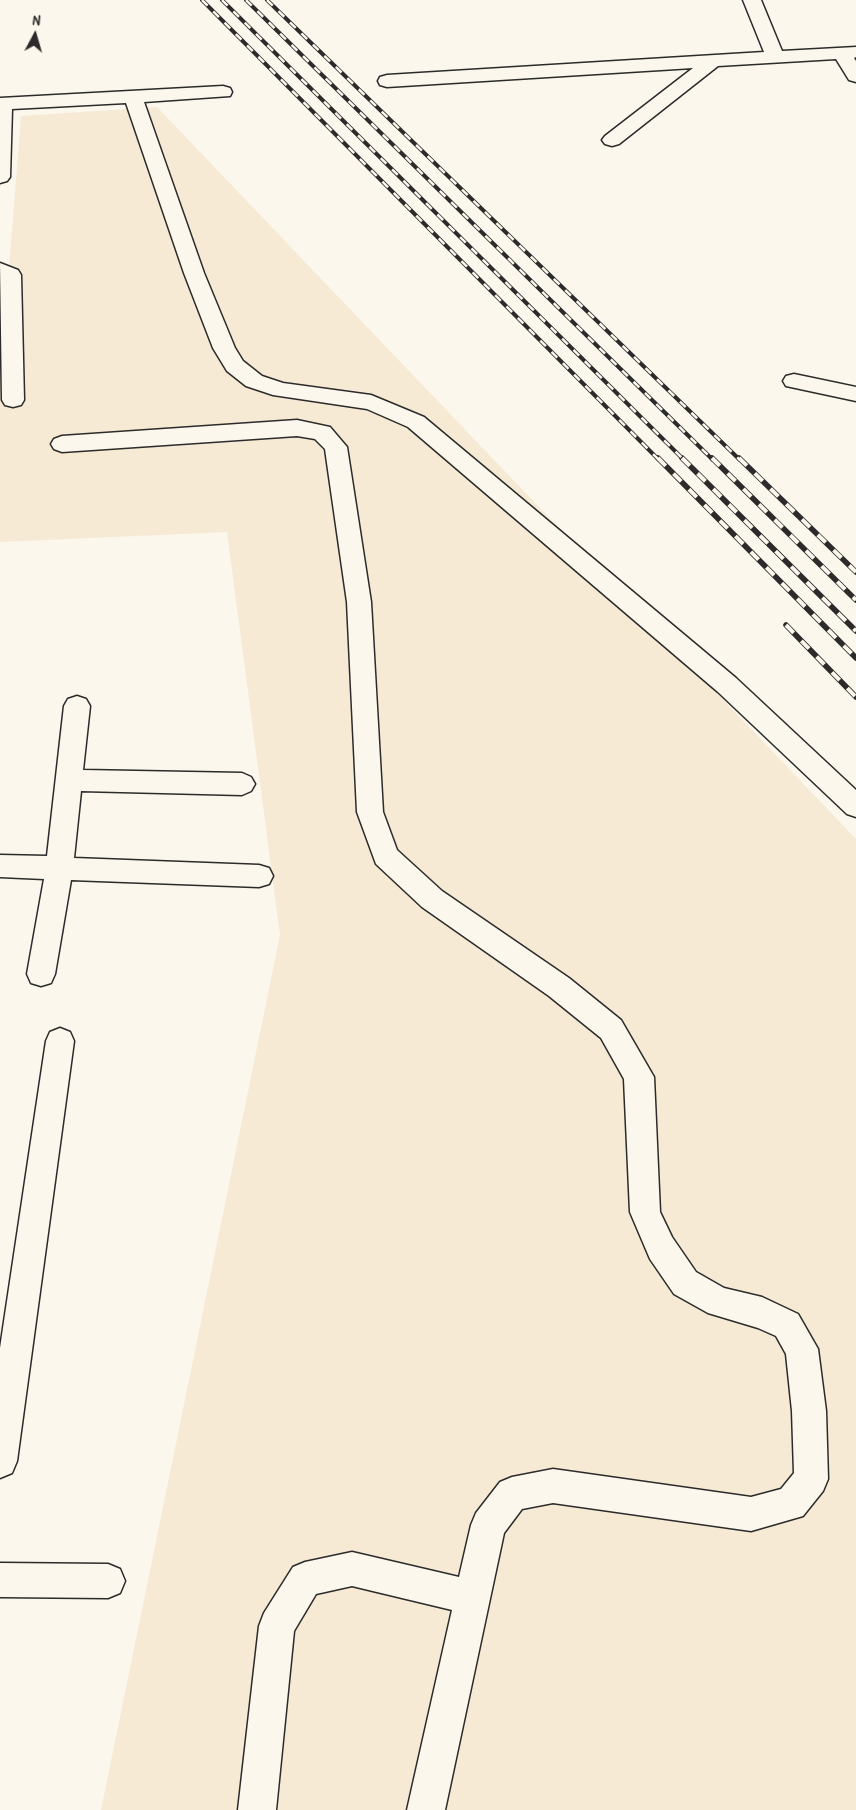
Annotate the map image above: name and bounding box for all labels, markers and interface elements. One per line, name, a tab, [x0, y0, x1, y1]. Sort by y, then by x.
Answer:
north arrow	[10, 10, 60, 60]
text: N	[32, 10, 41, 29]

